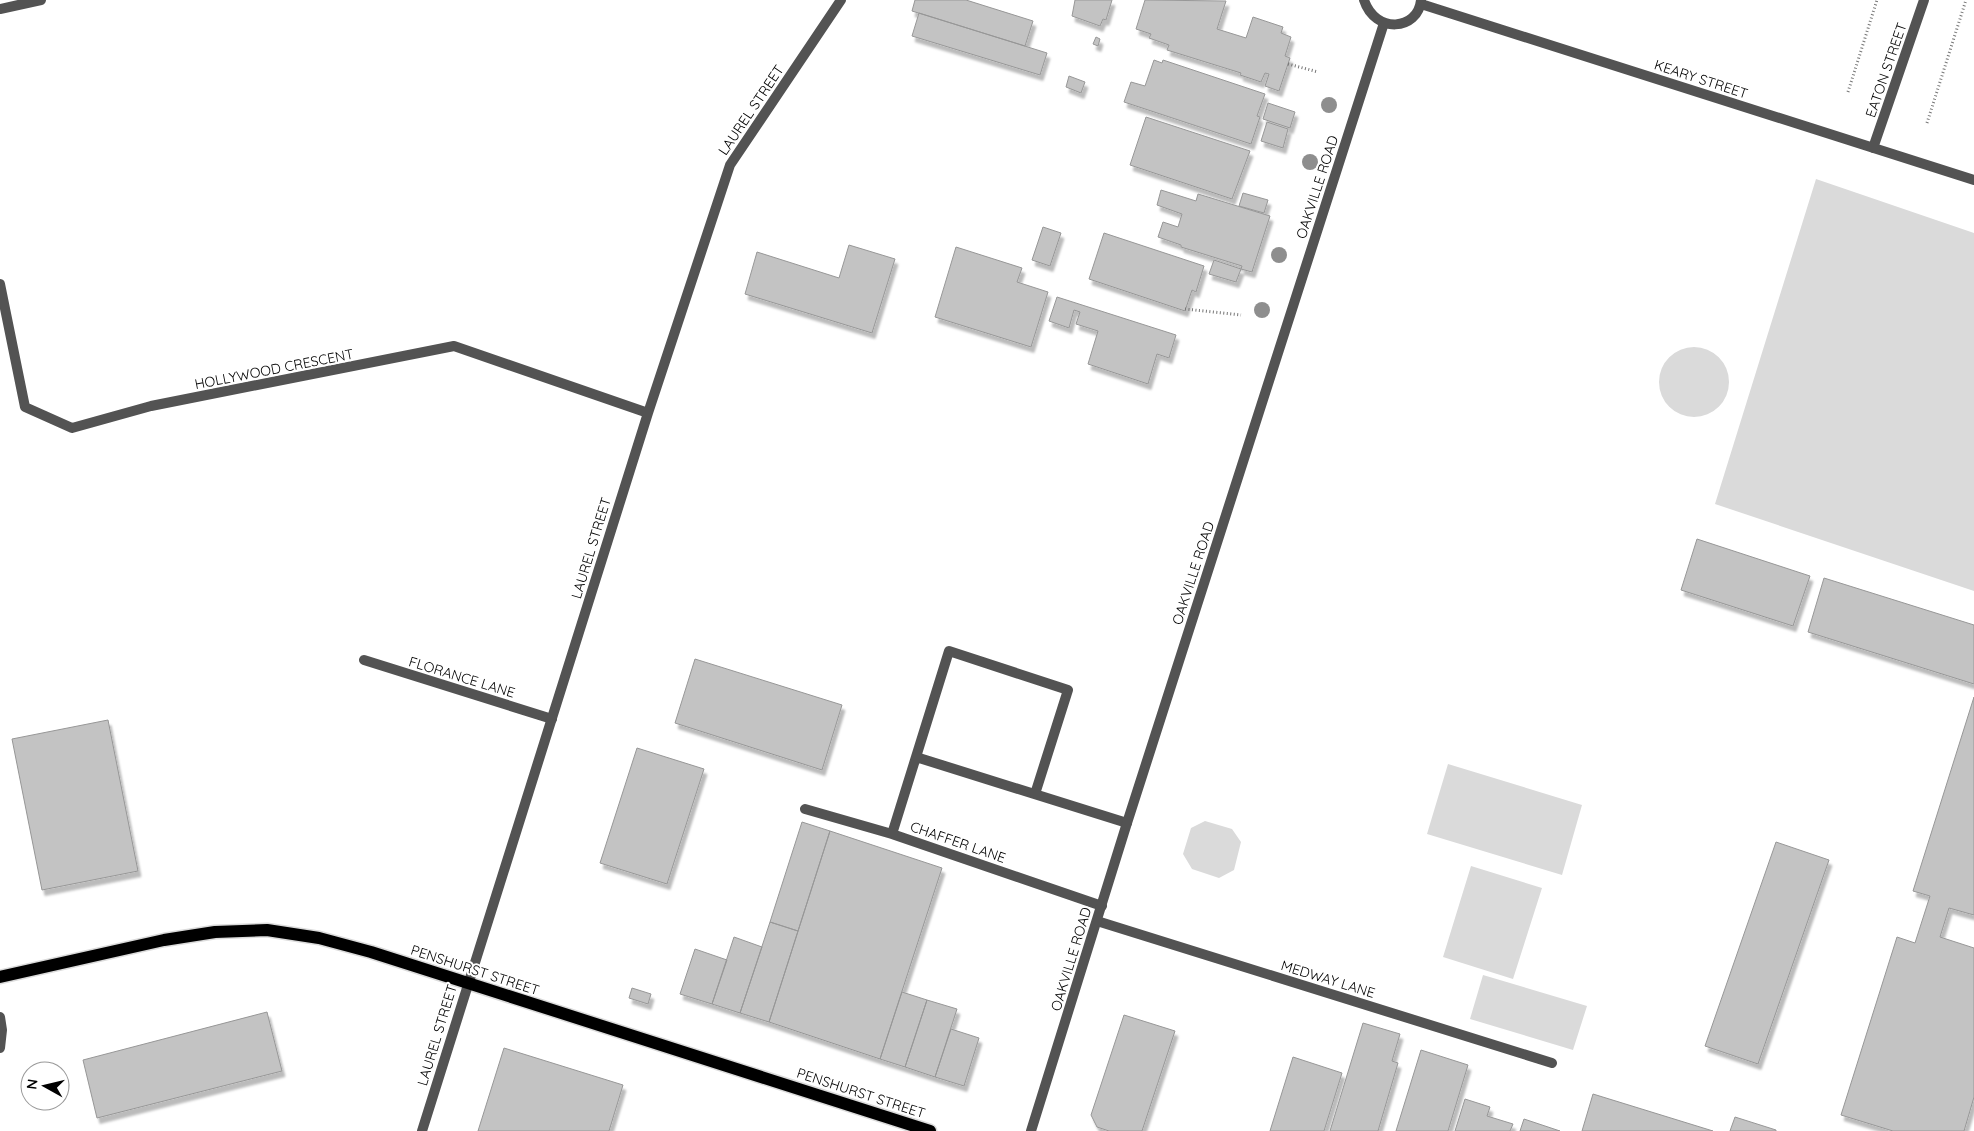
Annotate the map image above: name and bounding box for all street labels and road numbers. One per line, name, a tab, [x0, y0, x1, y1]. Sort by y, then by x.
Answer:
street label: EATON STREET	[1861, 20, 1911, 120]
street label: KEARY STREET	[1652, 55, 1750, 103]
street label: LAUREL STREET	[714, 61, 788, 159]
street label: OAKVILLE ROAD	[1292, 133, 1342, 241]
street label: HOLLYWOOD CRESCENT	[193, 345, 355, 393]
street label: LAUREL STREET	[567, 495, 615, 601]
street label: OAKVILLE ROAD	[1168, 519, 1218, 627]
street label: FLORANCE LANE	[407, 652, 517, 702]
street label: CHAFFER LANE	[908, 817, 1008, 867]
street label: OAKVILLE ROAD	[1047, 905, 1095, 1013]
street label: PENSHURST STREET	[408, 941, 542, 999]
street label: MEDWAY LANE	[1279, 956, 1377, 1002]
street label: LAUREL STREET	[413, 982, 461, 1088]
street label: PENSHURST STREET	[794, 1064, 928, 1122]

